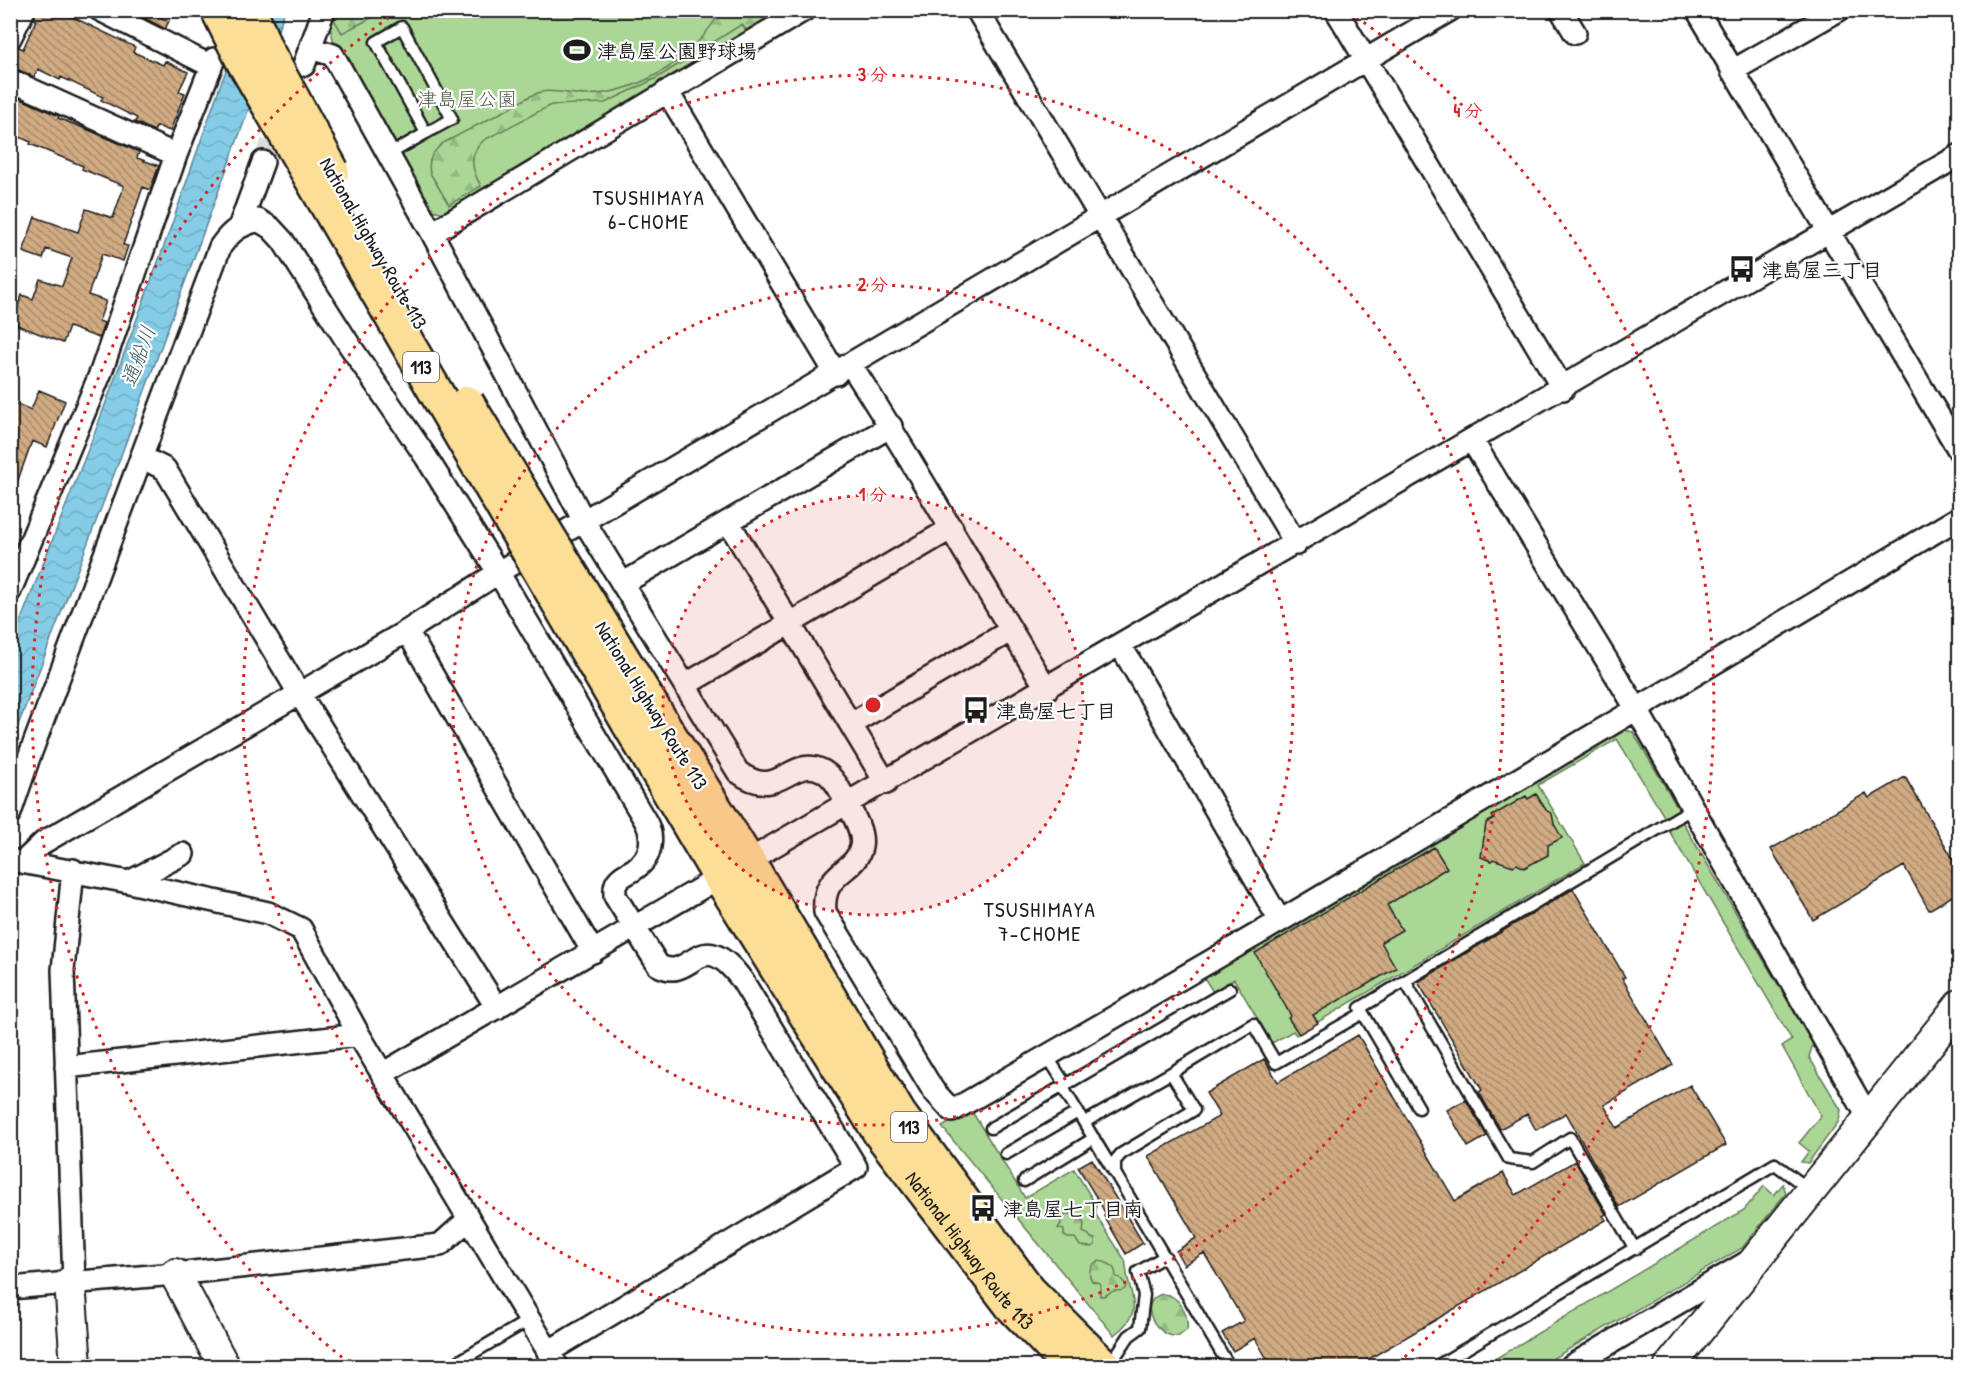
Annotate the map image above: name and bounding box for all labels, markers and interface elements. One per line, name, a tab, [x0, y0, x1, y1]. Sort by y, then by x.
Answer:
sports icon: 津島屋公園野球場	[562, 35, 592, 65]
place label: 津島屋公園野球場	[597, 37, 757, 64]
text: 3 分	[858, 62, 888, 87]
park label: 津島屋公園	[417, 85, 517, 112]
text: 4 分	[1454, 98, 1482, 123]
street label: National Highway Route 113	[314, 152, 434, 334]
district label: TSUSHIMAYA 6-CHOME	[593, 183, 705, 236]
bus stop icon: 津島屋三丁目	[1727, 254, 1757, 284]
place label: 津島屋三丁目	[1762, 256, 1882, 283]
text: 2 分	[858, 272, 888, 297]
water label: 通船川	[114, 321, 162, 391]
road number: 113	[403, 352, 439, 382]
text: 1 分	[859, 482, 887, 507]
street label: National Highway Route 113	[589, 616, 715, 794]
centre of rings	[863, 695, 883, 715]
bus stop icon: 津島屋七丁目	[961, 695, 991, 725]
place label: 津島屋七丁目	[996, 697, 1116, 724]
district label: TSUSHIMAYA 7-CHOME	[984, 895, 1096, 948]
road number: 113	[891, 1112, 927, 1142]
street label: National Highway Route 113	[900, 1165, 1041, 1335]
bus stop icon: 津島屋七丁目南	[968, 1193, 998, 1223]
place label: 津島屋七丁目南	[1003, 1195, 1143, 1222]

